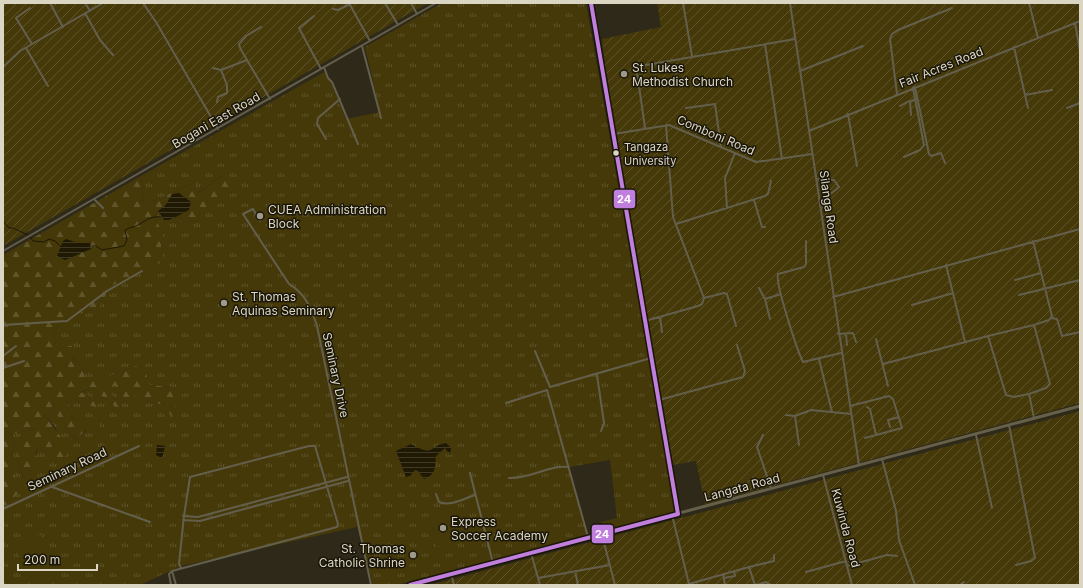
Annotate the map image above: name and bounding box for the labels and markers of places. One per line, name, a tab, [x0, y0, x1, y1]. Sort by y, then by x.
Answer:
place label: St. Lukes Methodist Church	[632, 60, 733, 89]
marker: St. Lukes Methodist Church	[619, 69, 629, 79]
place label: Tangaza University	[624, 140, 676, 168]
marker: Tangaza University	[611, 148, 621, 158]
place label: CUEA Administration Block	[268, 202, 386, 231]
marker: CUEA Administration Block	[255, 211, 265, 221]
place label: St. Thomas Aquinas Seminary	[232, 289, 335, 318]
marker: St. Thomas Aquinas Seminary	[219, 298, 229, 308]
place label: Express Soccer Academy	[451, 514, 548, 543]
marker: Express Soccer Academy	[438, 523, 448, 533]
place label: St. Thomas Catholic Shrine	[319, 541, 405, 570]
marker: St. Thomas Catholic Shrine	[408, 550, 418, 560]

